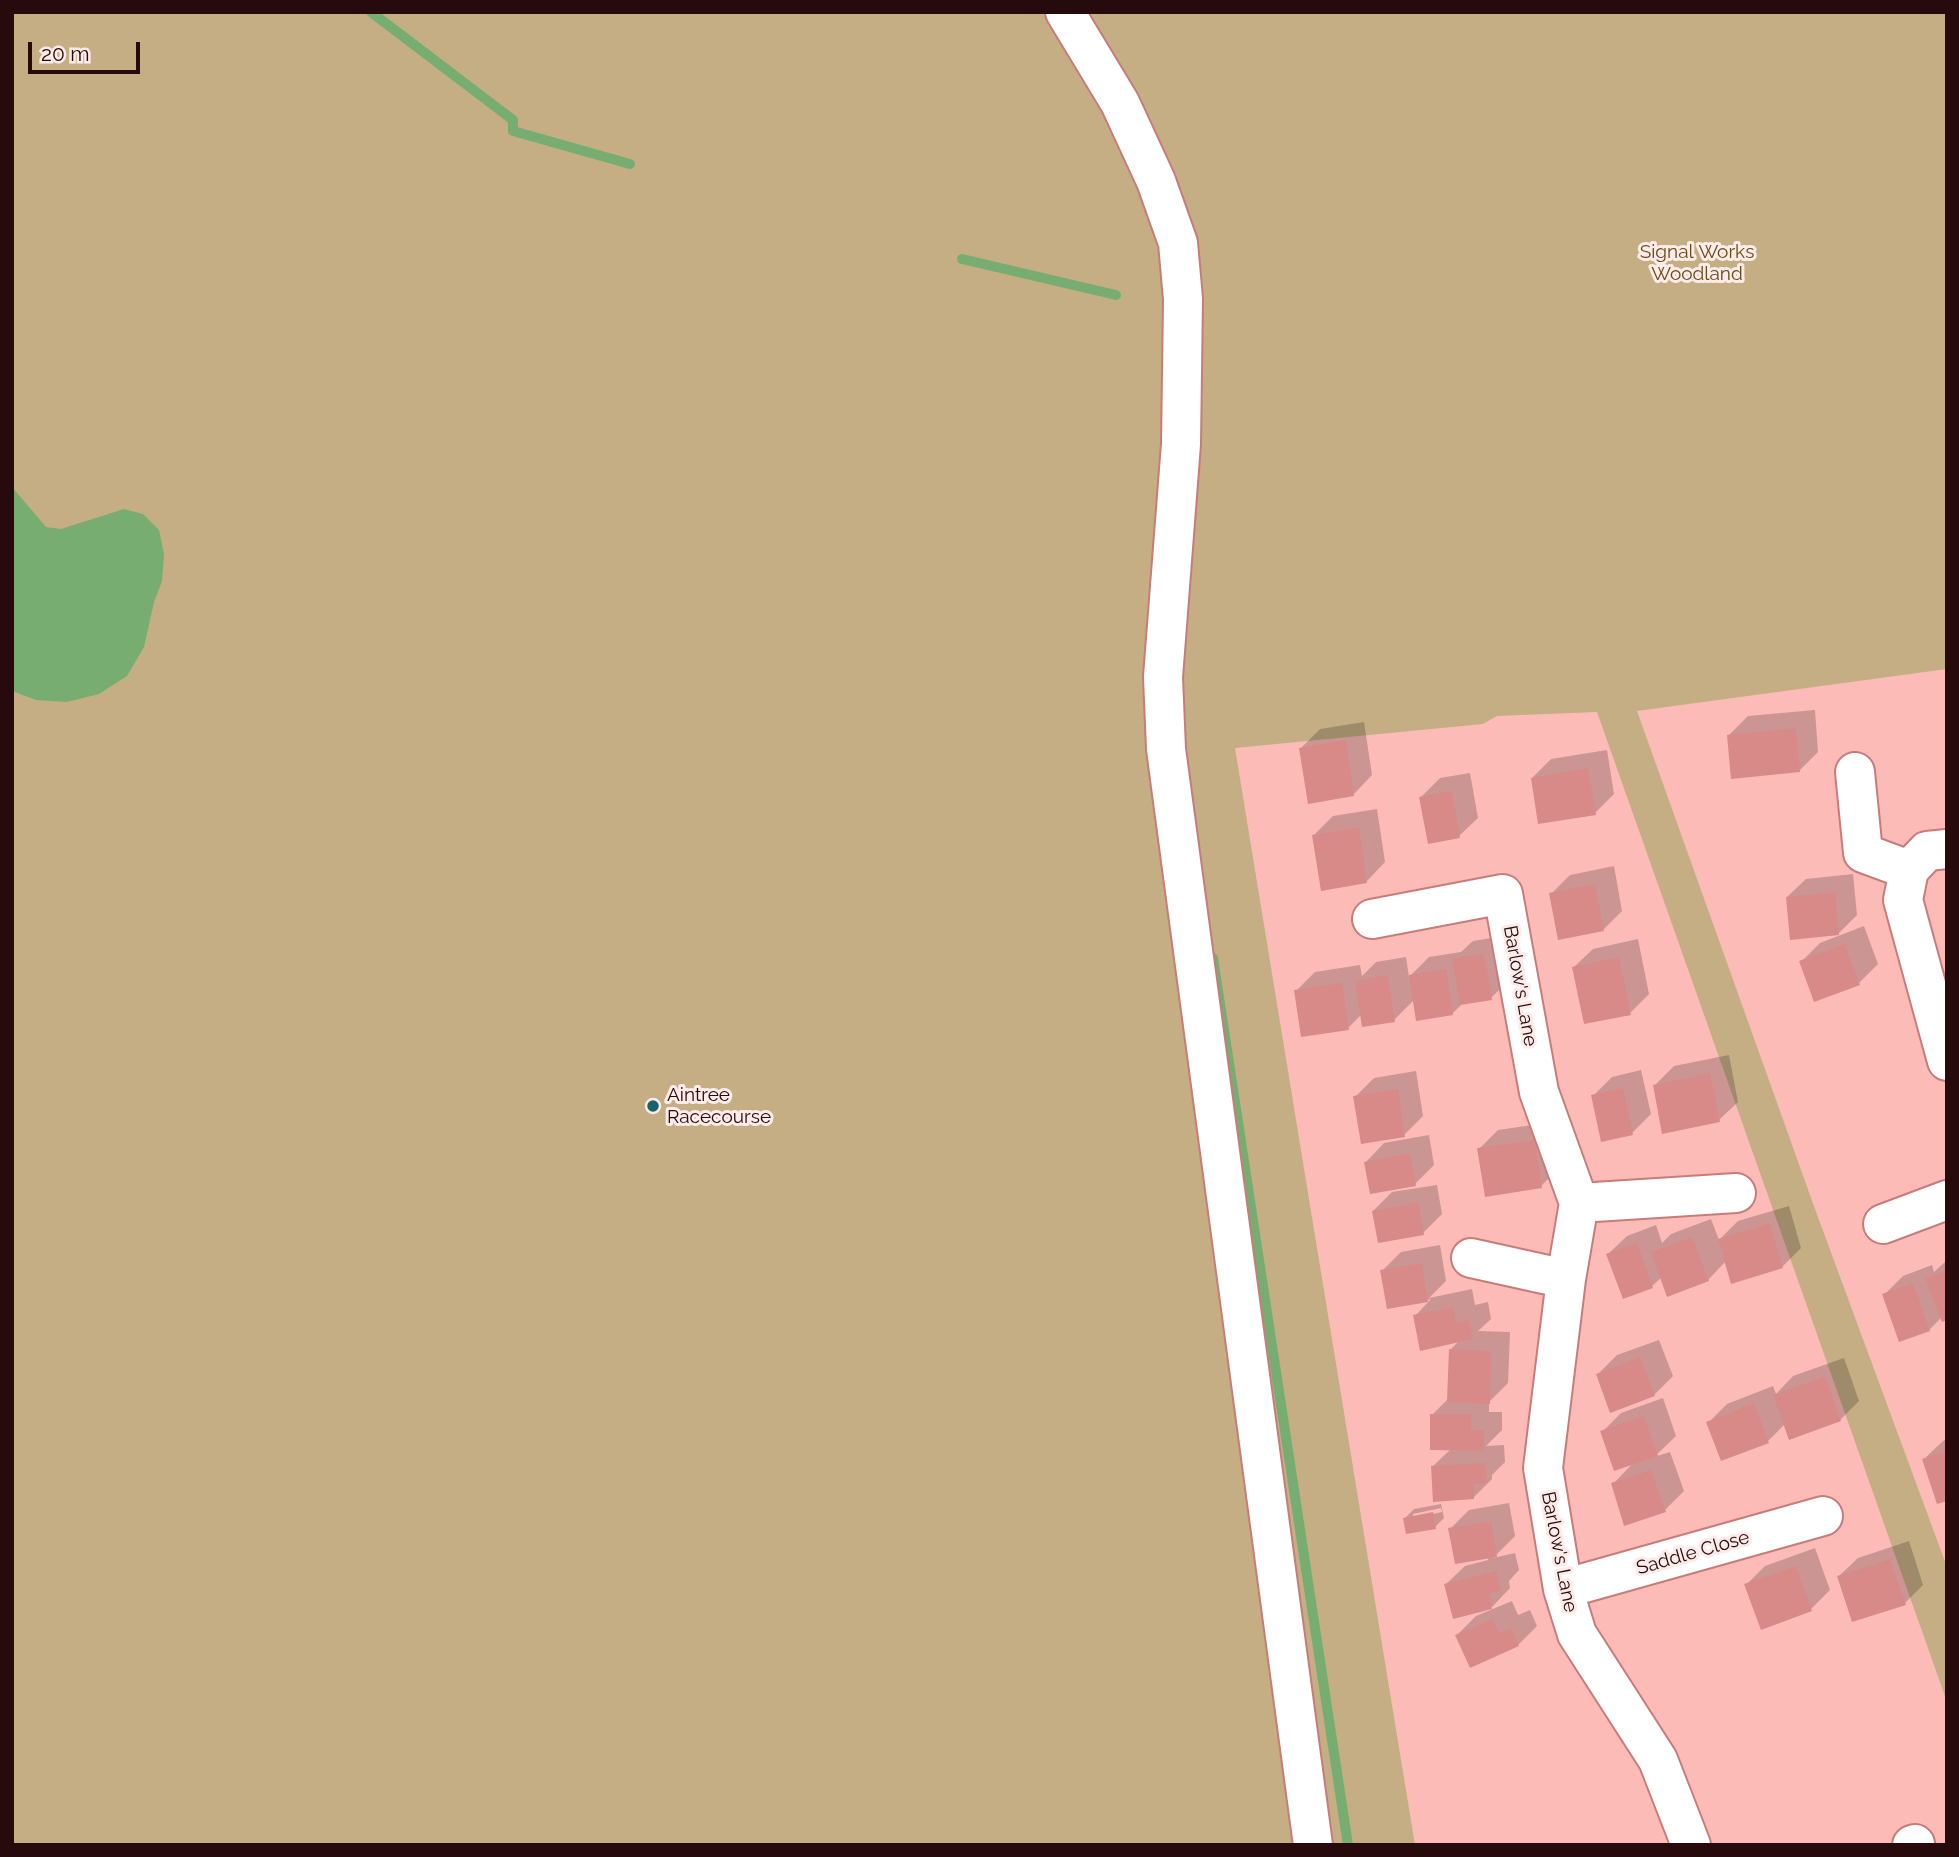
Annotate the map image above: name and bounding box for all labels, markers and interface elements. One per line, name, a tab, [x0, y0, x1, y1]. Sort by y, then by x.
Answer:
scale bar	[32, 28, 144, 72]
text: 20 m	[41, 41, 89, 66]
park label: Signal Works Woodland	[1640, 241, 1754, 285]
street label: Barlow's Lane	[1498, 924, 1542, 1048]
place label: Aintree Racecourse	[667, 1084, 771, 1128]
marker: Aintree Racecourse	[645, 1098, 661, 1114]
street label: Barlow's Lane	[1536, 1490, 1582, 1614]
street label: Saddle Close	[1634, 1526, 1752, 1580]

